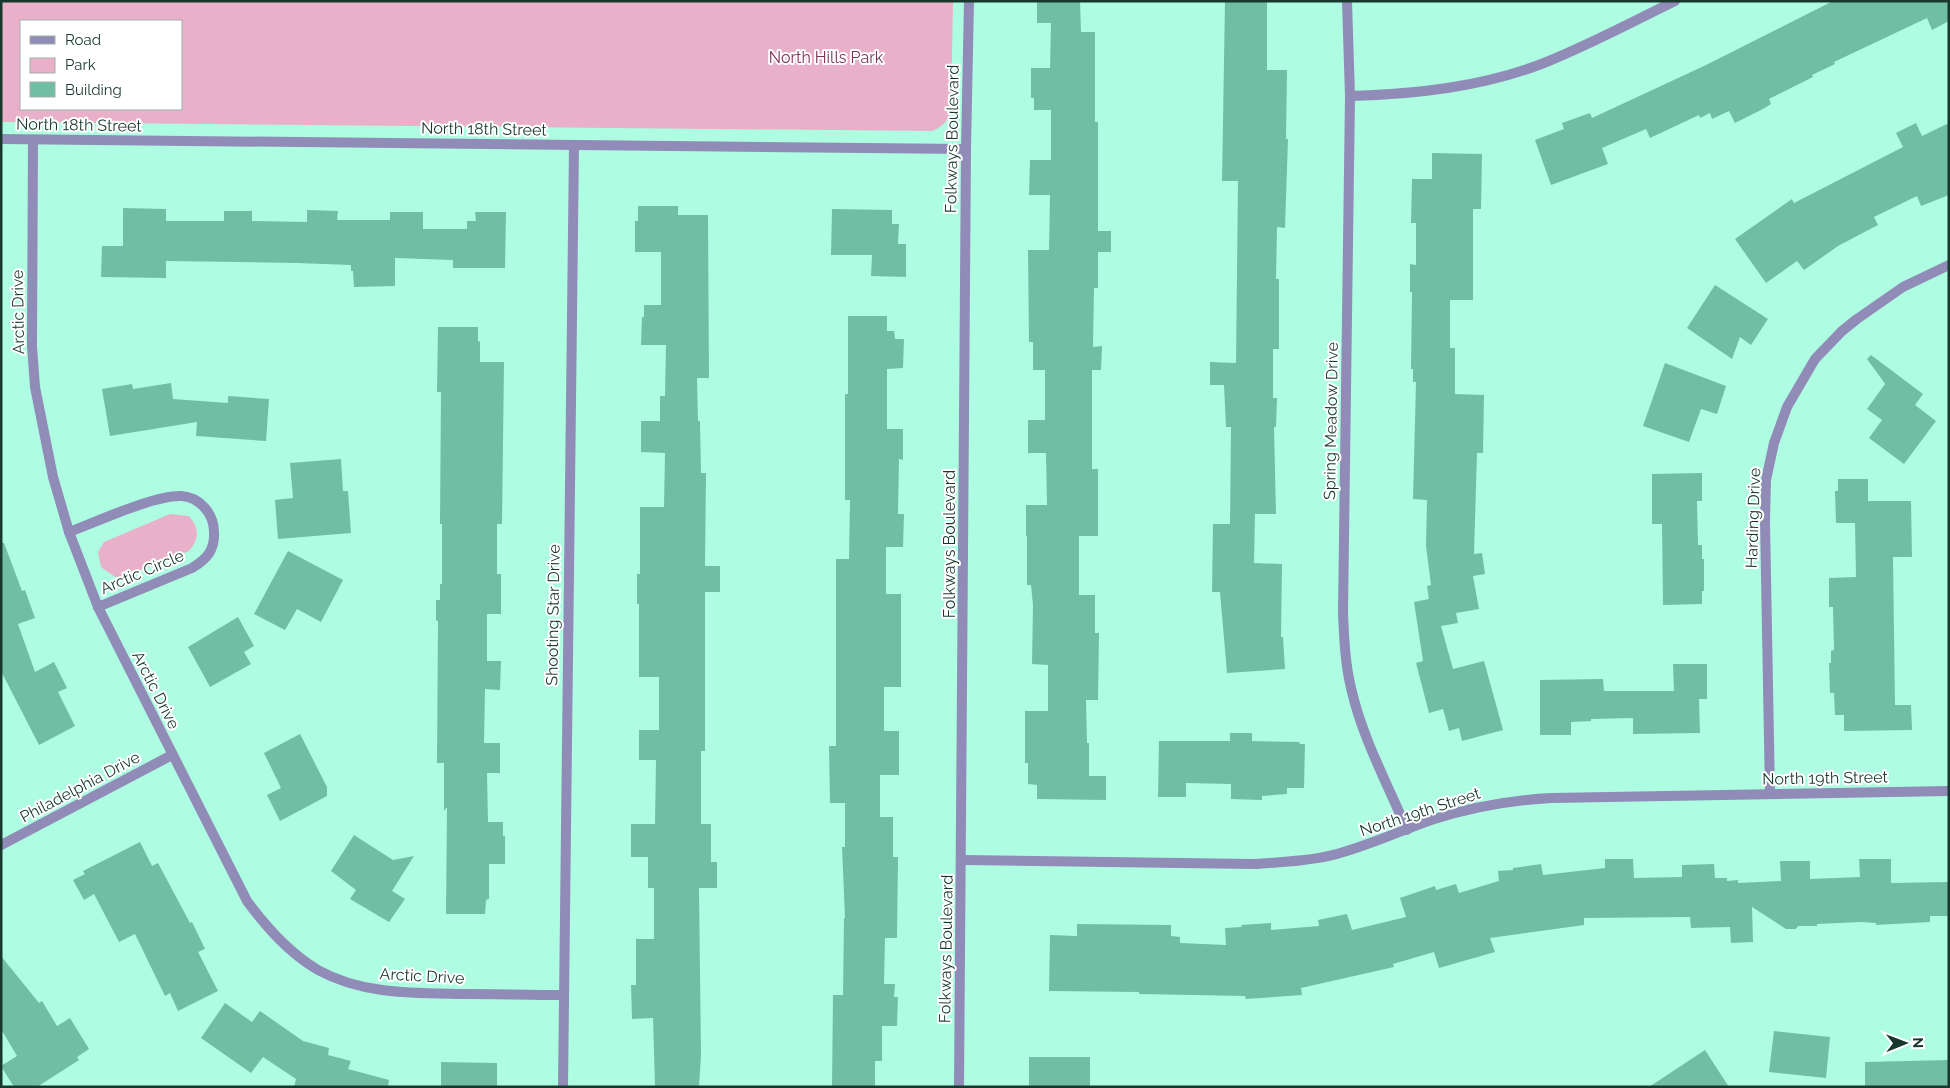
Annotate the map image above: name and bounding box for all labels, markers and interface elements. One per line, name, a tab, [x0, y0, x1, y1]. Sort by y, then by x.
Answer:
legend	[20, 20, 182, 110]
text: Road	[65, 31, 101, 49]
park label: North Hills Park	[769, 48, 884, 67]
text: Park	[65, 56, 96, 74]
street label: Folkways Boulevard	[941, 65, 963, 213]
text: Building	[65, 81, 122, 99]
street label: North 18th Street	[16, 114, 143, 136]
street label: North 18th Street	[421, 118, 548, 140]
street label: Arctic Drive	[8, 269, 28, 355]
street label: Spring Meadow Drive	[1320, 342, 1342, 500]
street label: Harding Drive	[1742, 467, 1764, 569]
street label: Folkways Boulevard	[940, 470, 959, 618]
street label: Shooting Star Drive	[542, 544, 564, 686]
street label: Arctic Circle	[97, 546, 187, 598]
street label: Arctic Drive	[128, 648, 184, 732]
street label: Philadelphia Drive	[17, 747, 143, 827]
street label: North 19th Street	[1762, 767, 1889, 789]
street label: North 19th Street	[1357, 783, 1483, 840]
street label: Folkways Boulevard	[935, 875, 957, 1023]
street label: Arctic Drive	[379, 964, 465, 988]
north arrow	[1880, 1018, 1930, 1068]
text: N	[1910, 1037, 1926, 1048]

